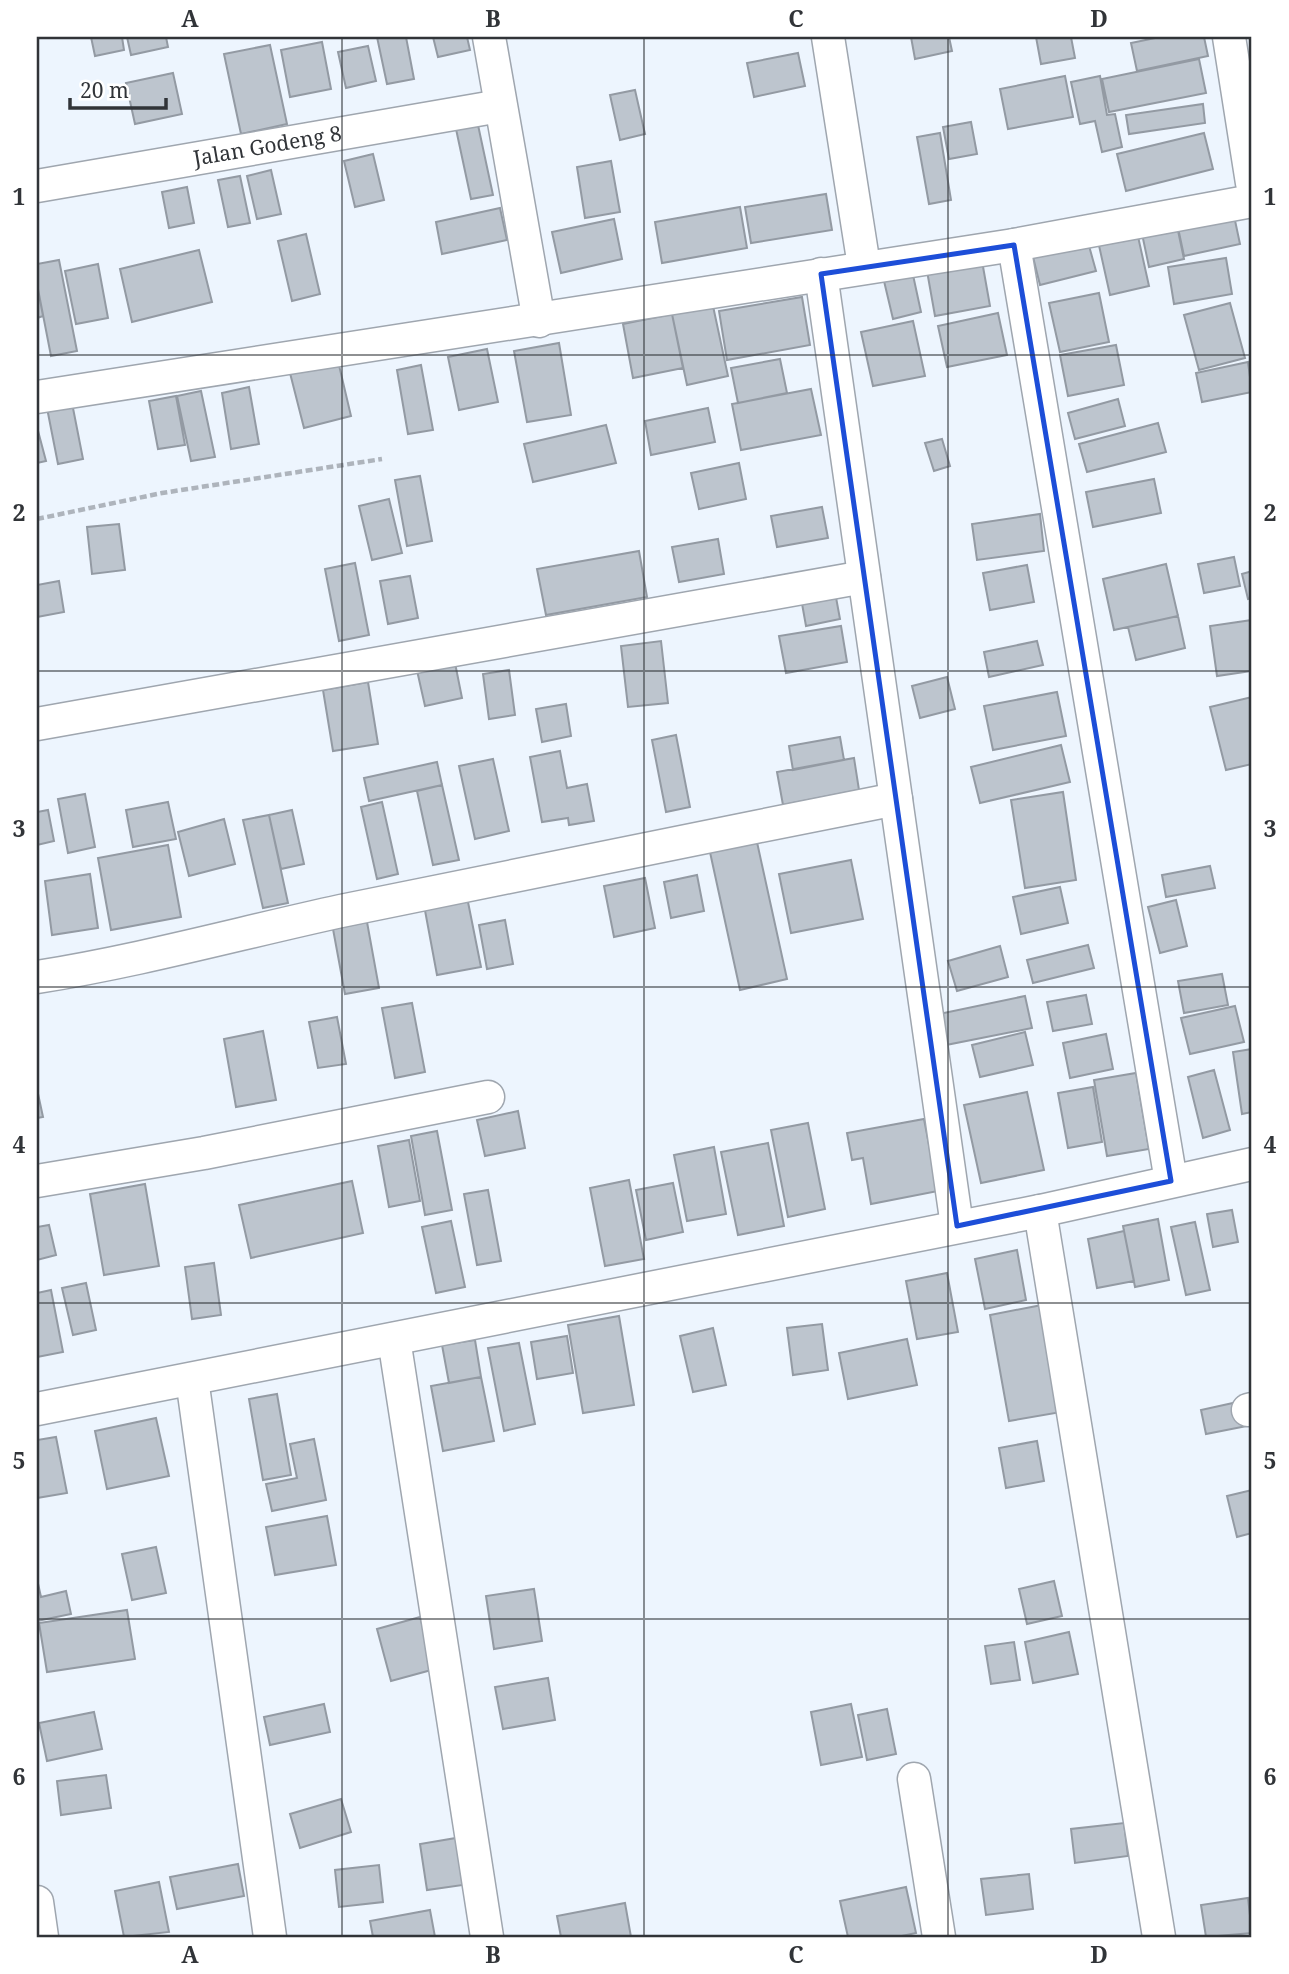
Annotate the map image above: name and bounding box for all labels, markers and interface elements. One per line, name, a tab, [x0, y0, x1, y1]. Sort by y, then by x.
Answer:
text: A	[181, 2, 199, 34]
text: B	[485, 2, 501, 34]
text: C	[788, 2, 804, 34]
text: D	[1090, 2, 1108, 34]
scale bar	[70, 66, 166, 110]
text: 20 m	[80, 76, 129, 104]
street label: Jalan Godeng 8	[190, 119, 344, 172]
text: 1	[13, 180, 26, 212]
text: 1	[1264, 180, 1277, 212]
text: 2	[13, 496, 26, 528]
text: 2	[1264, 496, 1277, 528]
text: 3	[13, 812, 26, 844]
text: 3	[1264, 812, 1277, 844]
text: 4	[13, 1128, 26, 1160]
text: 4	[1264, 1128, 1277, 1160]
text: 5	[13, 1444, 26, 1476]
text: 5	[1264, 1444, 1277, 1476]
text: 6	[13, 1760, 26, 1792]
text: 6	[1264, 1760, 1277, 1792]
text: A	[181, 1938, 199, 1970]
text: B	[485, 1938, 501, 1970]
text: C	[788, 1938, 804, 1970]
text: D	[1090, 1938, 1108, 1970]

